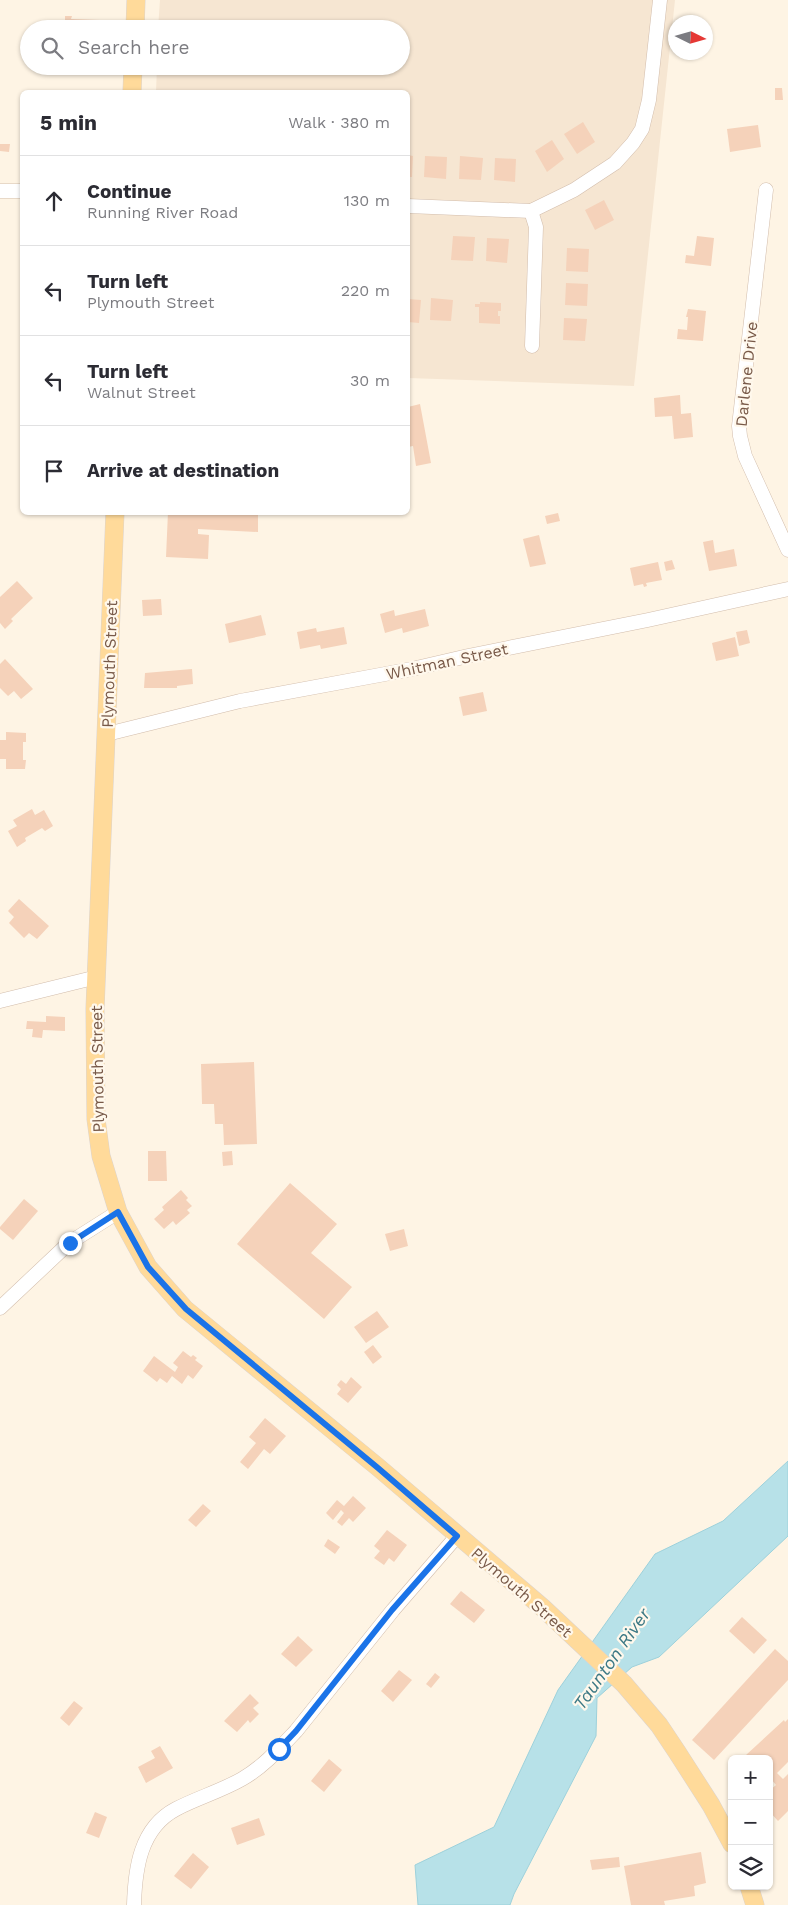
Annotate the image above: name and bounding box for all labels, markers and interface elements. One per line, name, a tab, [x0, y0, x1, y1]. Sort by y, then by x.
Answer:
north arrow	[668, 15, 713, 60]
search box	[20, 20, 410, 75]
icon: search	[38, 34, 66, 62]
text: Search here	[78, 36, 189, 59]
text: 5 min	[40, 110, 97, 135]
text: Walk · 380 m	[288, 113, 390, 132]
text: Continue	[87, 180, 171, 203]
icon: ahead	[40, 187, 68, 215]
text: 130 m	[344, 191, 390, 210]
text: Running River Road	[87, 203, 238, 222]
text: Turn left	[87, 270, 168, 293]
icon: left	[40, 277, 68, 305]
text: 220 m	[341, 281, 390, 300]
text: Plymouth Street	[87, 293, 214, 312]
street label: Darlene Drive	[732, 321, 761, 428]
text: Turn left	[87, 360, 168, 383]
icon: left	[40, 367, 68, 395]
text: 30 m	[350, 371, 390, 390]
text: Walnut Street	[87, 383, 196, 402]
icon: arrive	[40, 457, 68, 485]
text: Arrive at destination	[87, 459, 279, 482]
street label: Plymouth Street	[98, 600, 121, 728]
street label: Whitman Street	[384, 639, 510, 684]
street label: Plymouth Street	[87, 1005, 108, 1133]
route end	[59, 1232, 82, 1255]
street label: Plymouth Street	[467, 1543, 576, 1642]
water label: Taunton River	[569, 1603, 655, 1713]
route start	[268, 1738, 291, 1761]
map controls	[728, 1755, 773, 1890]
button: +	[728, 1755, 773, 1800]
button: −	[728, 1800, 773, 1845]
button: layers	[728, 1845, 773, 1890]

